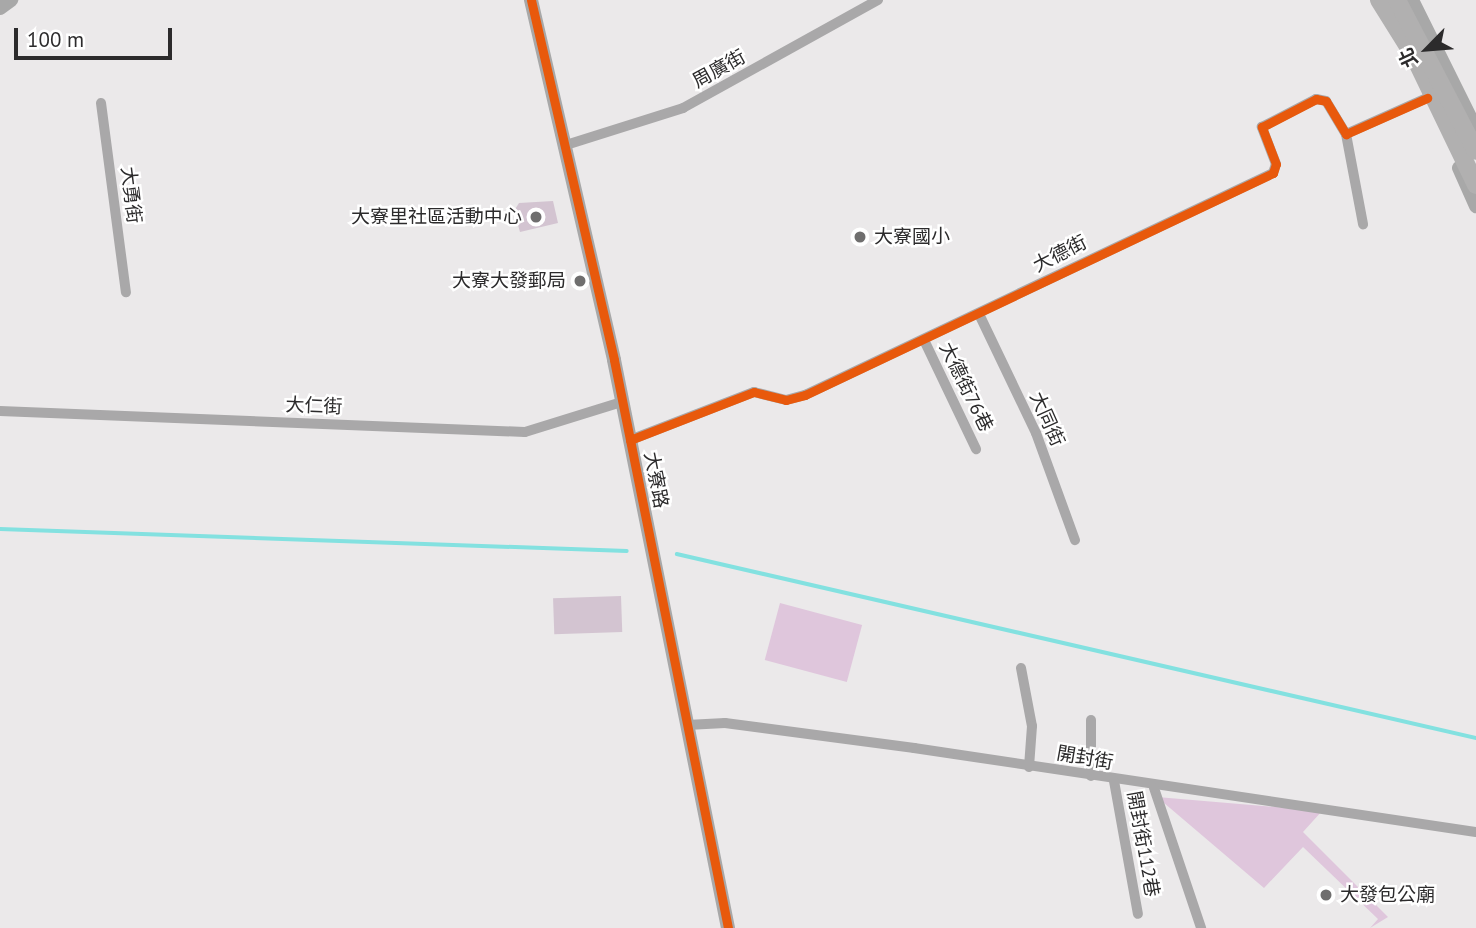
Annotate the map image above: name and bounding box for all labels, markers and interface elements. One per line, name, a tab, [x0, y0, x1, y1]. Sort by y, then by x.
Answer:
scale bar	[18, 14, 175, 58]
north arrow	[1392, 14, 1462, 84]
text: 100 m	[27, 26, 84, 53]
text: 北	[1393, 44, 1423, 72]
street label: 周廣街	[689, 45, 749, 93]
street label: 大勇街	[116, 165, 146, 225]
place label: 大寮里社區活動中心	[351, 206, 522, 228]
marker: 大寮里社區活動中心	[528, 209, 544, 225]
place label: 大寮國小	[874, 226, 950, 248]
marker: 大寮國小	[852, 229, 868, 245]
street label: 大德街	[1029, 231, 1091, 277]
place label: 大寮大發郵局	[452, 270, 566, 292]
marker: 大寮大發郵局	[572, 273, 588, 289]
street label: 大德街76巷	[935, 339, 997, 435]
street label: 大同街	[1025, 388, 1069, 450]
street label: 大仁街	[285, 394, 343, 418]
street label: 大寮路	[639, 450, 673, 510]
street label: 開封街	[1055, 742, 1115, 774]
street label: 開封街112巷	[1122, 789, 1164, 899]
place label: 大發包公廟	[1340, 884, 1435, 906]
marker: 大發包公廟	[1318, 887, 1334, 903]

